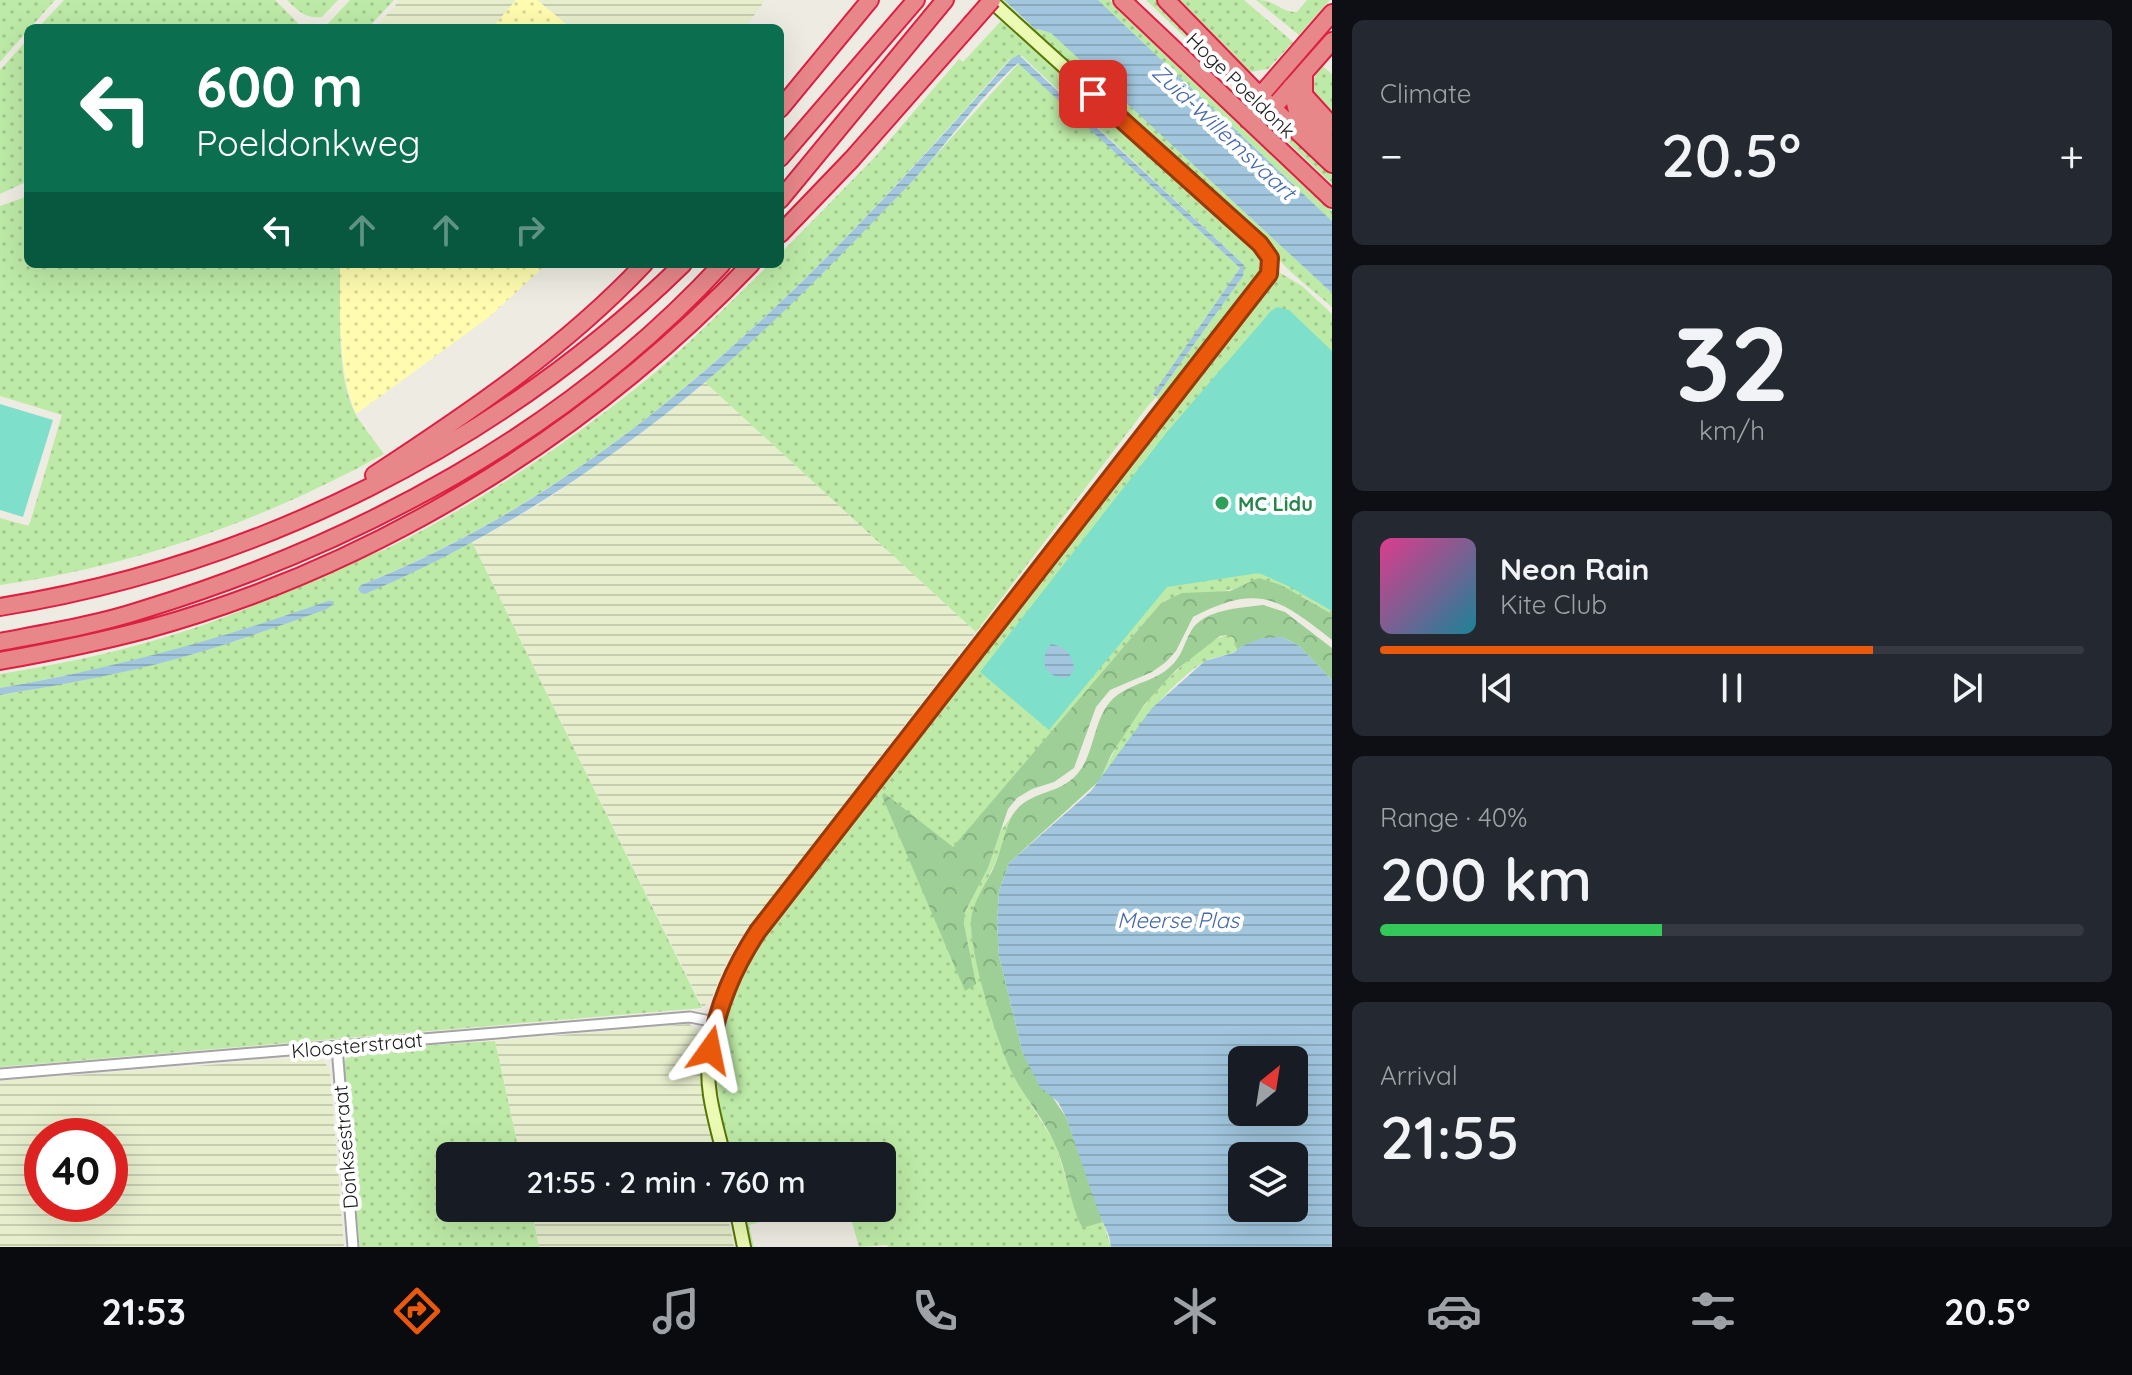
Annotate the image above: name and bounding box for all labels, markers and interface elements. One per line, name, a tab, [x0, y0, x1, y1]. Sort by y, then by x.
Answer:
street label: Hoge Poeldonk	[1182, 27, 1300, 143]
text: 600 m	[196, 51, 363, 121]
icon: left	[64, 56, 168, 160]
water label: Zuid-Willemsvaart	[1146, 58, 1304, 207]
pin	[1059, 60, 1127, 128]
icon: arrive	[1071, 72, 1115, 116]
text: Climate	[1380, 77, 1471, 110]
text: 20.5°	[1661, 117, 1801, 192]
text: Poeldonkweg	[196, 120, 420, 165]
text: −	[1380, 128, 1403, 183]
text: +	[2059, 128, 2084, 183]
icon: left	[256, 208, 300, 252]
icon: ahead	[340, 208, 384, 252]
icon: ahead	[424, 208, 468, 252]
icon: right	[508, 208, 552, 252]
text: 32	[1674, 297, 1790, 427]
text: km/h	[1699, 414, 1765, 447]
place label: MC Lidu	[1238, 491, 1313, 516]
marker: MC Lidu	[1213, 494, 1231, 512]
text: Neon Rain	[1500, 550, 1649, 588]
text: Kite Club	[1500, 588, 1607, 621]
icon: previous	[1475, 666, 1519, 710]
icon: pause	[1710, 666, 1754, 710]
icon: next	[1945, 666, 1989, 710]
text: Range · 40%	[1380, 801, 1527, 834]
text: 200 km	[1380, 841, 1592, 916]
water label: Meerse Plas	[1117, 906, 1241, 934]
position arrow	[668, 1008, 752, 1092]
street label: Kloosterstraat	[290, 1027, 424, 1063]
north arrow	[1228, 1046, 1308, 1126]
map controls	[1228, 1046, 1308, 1222]
text: Arrival	[1380, 1059, 1458, 1092]
street label: Donksestraat	[327, 1084, 363, 1210]
text: 21:55	[1380, 1099, 1519, 1174]
speed limit sign: 40	[24, 1118, 128, 1222]
button: layers	[1228, 1142, 1308, 1222]
text: 21:55 · 2 min · 760 m	[526, 1163, 806, 1201]
icon: directions	[389, 1283, 445, 1339]
icon: music	[648, 1283, 704, 1339]
icon: phone	[907, 1283, 963, 1339]
icon: climate	[1167, 1283, 1223, 1339]
icon: car	[1426, 1283, 1482, 1339]
icon: filters	[1685, 1283, 1741, 1339]
text: 21:53	[102, 1289, 186, 1334]
text: 20.5°	[1944, 1289, 2030, 1334]

